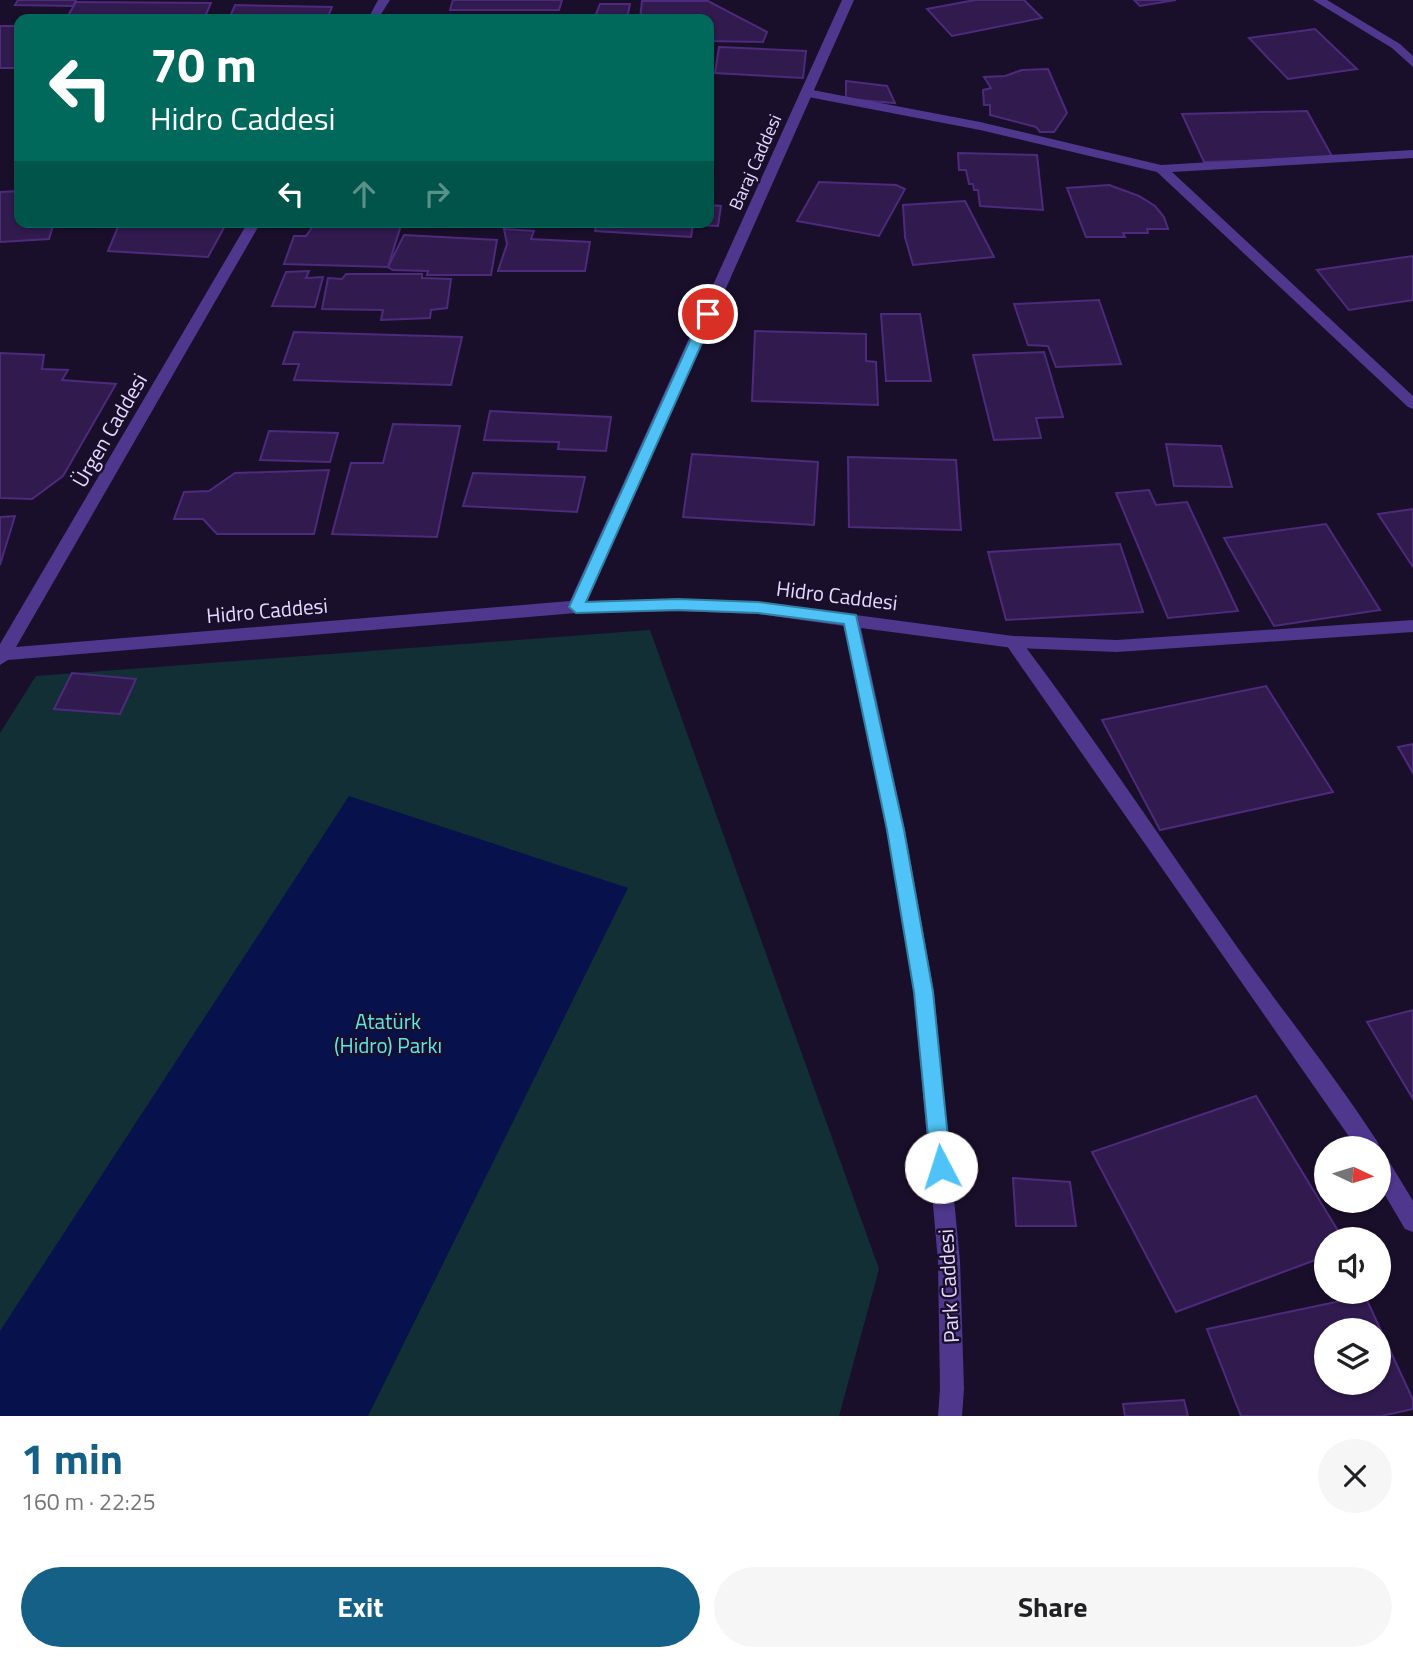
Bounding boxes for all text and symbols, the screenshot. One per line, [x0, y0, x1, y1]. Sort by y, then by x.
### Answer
text: 70 m [150, 26, 257, 101]
icon: left [35, 42, 126, 133]
text: Hidro Caddesi [150, 94, 336, 142]
street label: Baraj Caddesi [722, 110, 788, 214]
icon: left [272, 175, 310, 213]
icon: ahead [345, 175, 383, 213]
icon: right [418, 175, 456, 213]
pin [678, 284, 738, 344]
icon: arrive [689, 295, 727, 333]
street label: Ürgen Caddesi [63, 367, 155, 493]
street label: Hidro Caddesi [775, 572, 899, 618]
street label: Hidro Caddesi [205, 589, 329, 631]
park label: Atatürk (Hidro) Parkı [334, 1005, 442, 1061]
position arrow [904, 1130, 978, 1204]
north arrow [1314, 1136, 1391, 1213]
map controls [1314, 1136, 1391, 1395]
button: sound [1314, 1227, 1391, 1304]
street label: Park Caddesi [929, 1228, 967, 1344]
button: layers [1314, 1318, 1391, 1395]
text: 1 min [21, 1426, 123, 1490]
button: close [1318, 1439, 1392, 1513]
text: 160 m · 22:25 [21, 1484, 156, 1519]
button: Exit [21, 1567, 700, 1647]
button: Share [714, 1567, 1392, 1647]

